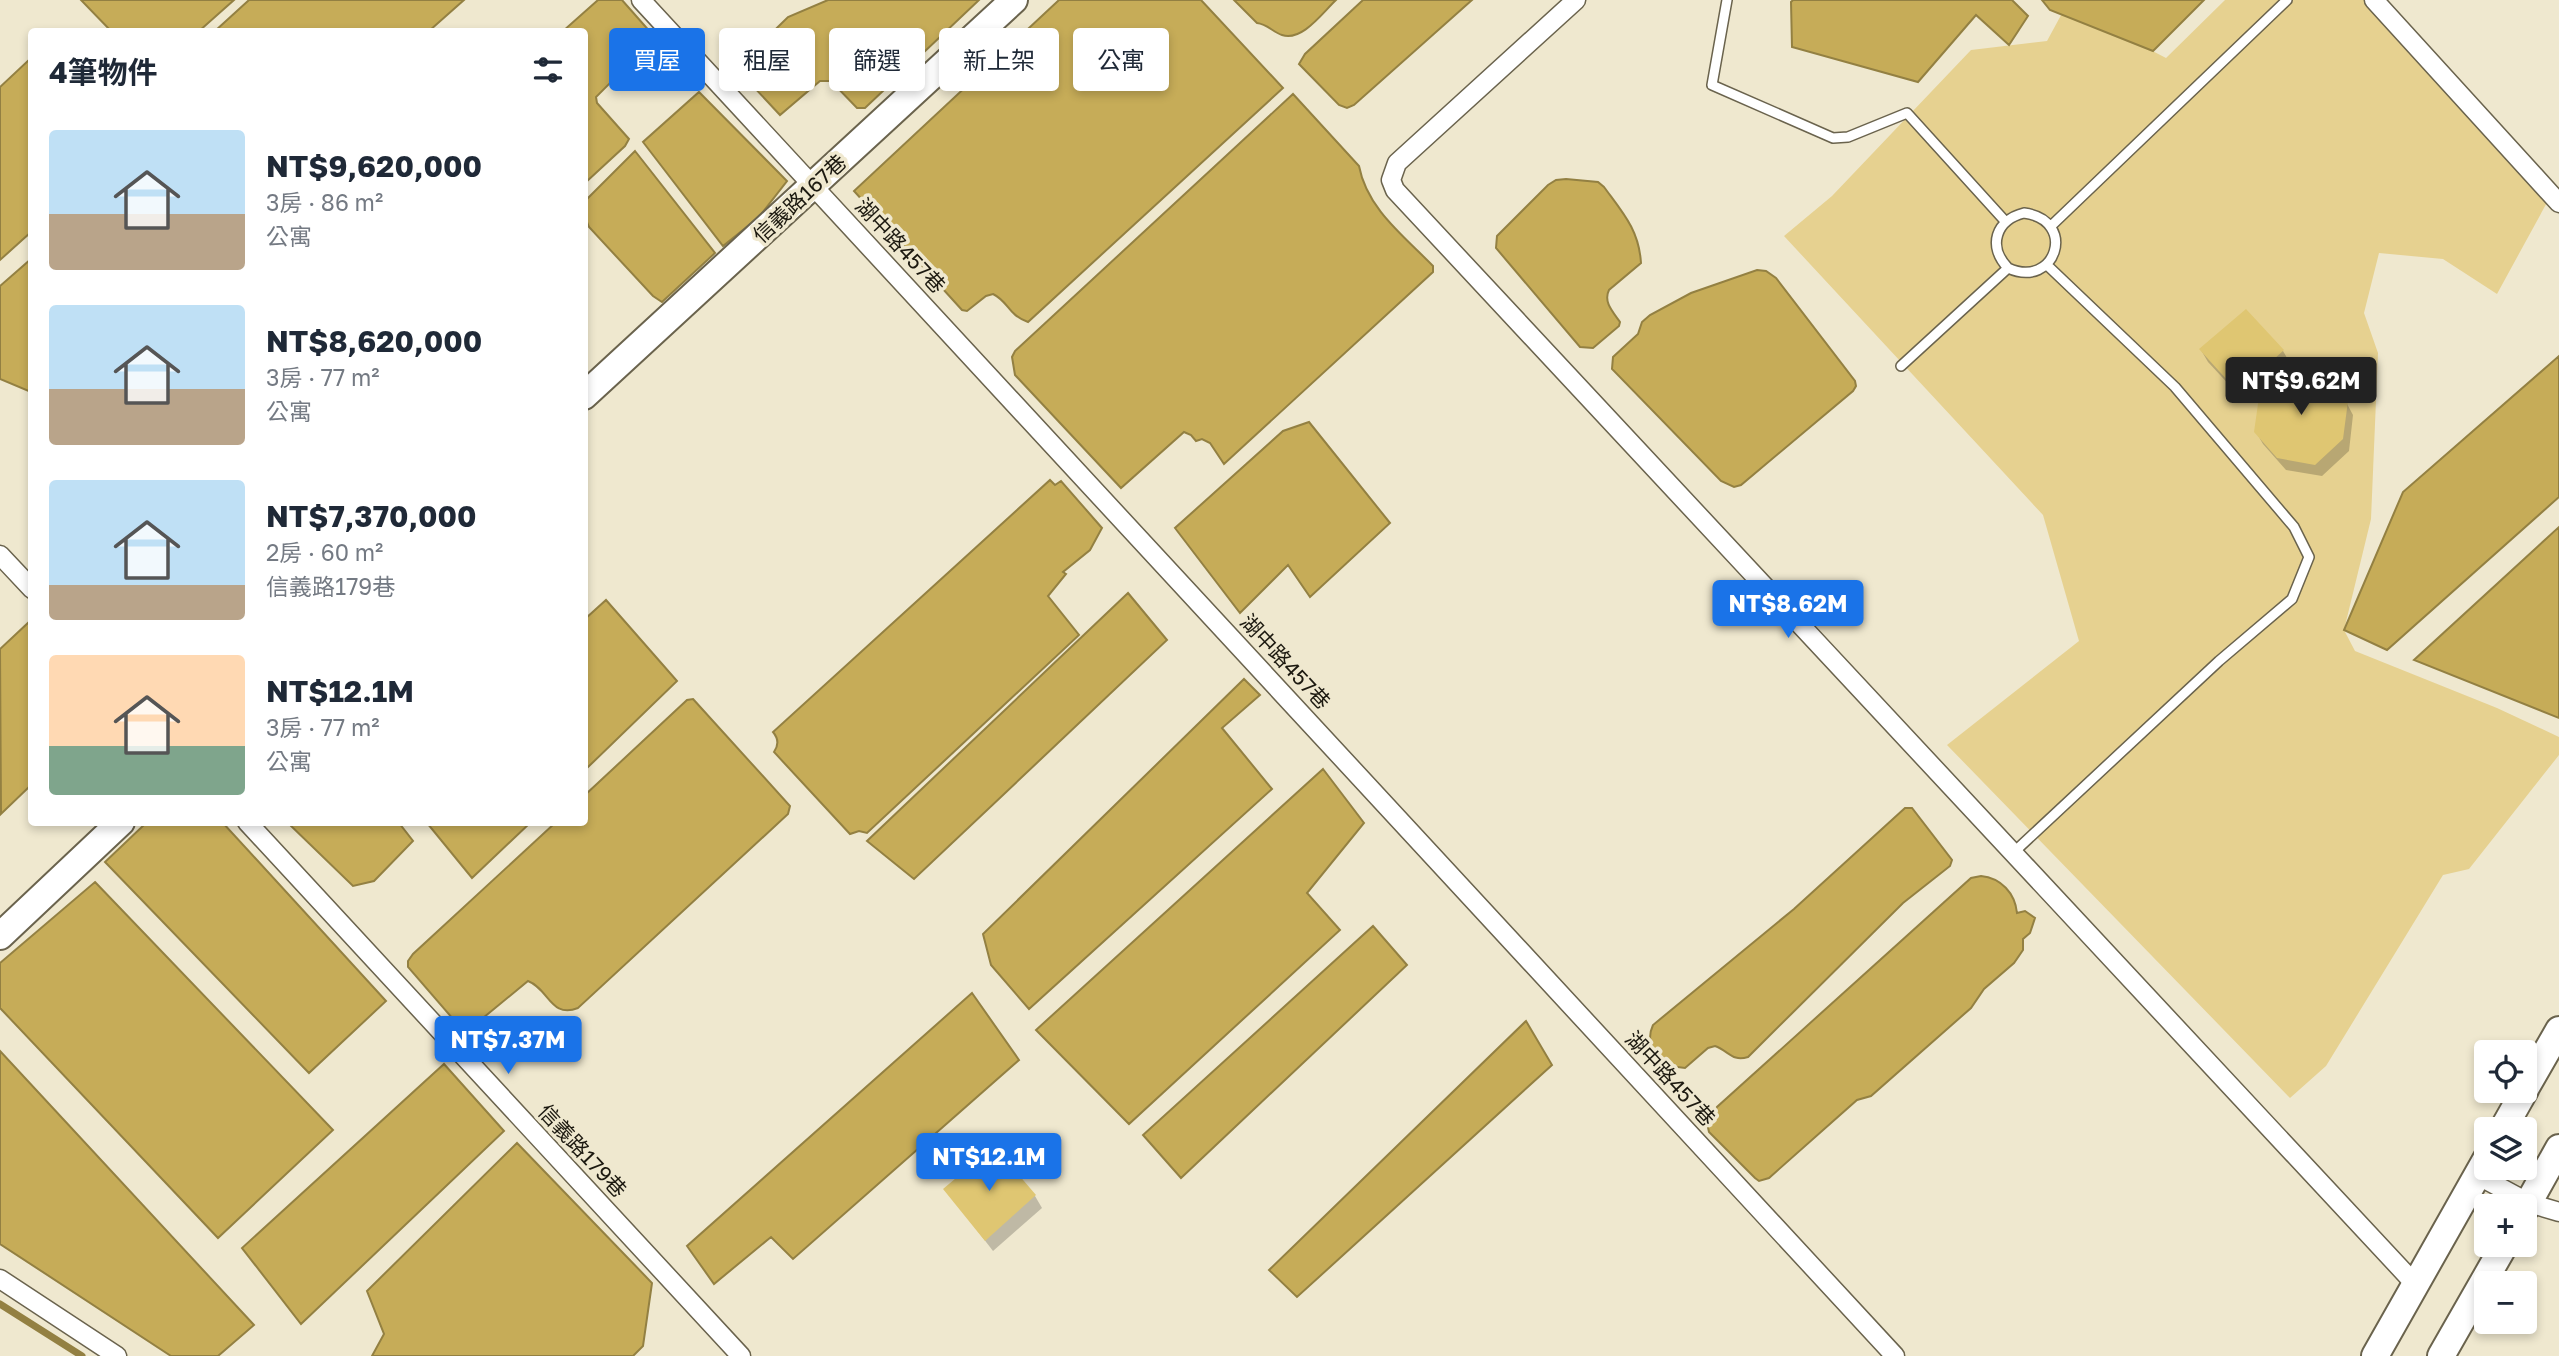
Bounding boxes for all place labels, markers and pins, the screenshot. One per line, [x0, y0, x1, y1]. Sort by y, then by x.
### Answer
pin: NT$9.62M [2229, 358, 2373, 417]
pin: NT$8.62M [1716, 580, 1860, 640]
pin: NT$7.37M [436, 1016, 580, 1076]
pin: NT$12.1M [917, 1134, 1061, 1193]

